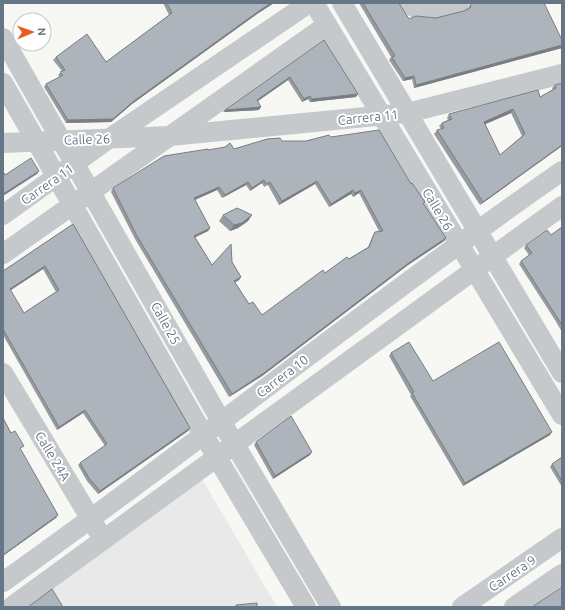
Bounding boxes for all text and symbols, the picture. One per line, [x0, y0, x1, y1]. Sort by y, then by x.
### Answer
north arrow [12, 12, 52, 52]
text: N [36, 27, 48, 36]
street label: Carrera 11 [337, 107, 399, 127]
street label: Calle 26 [64, 131, 110, 147]
street label: Carrera 11 [18, 161, 76, 207]
street label: Calle 26 [420, 186, 456, 232]
street label: Calle 25 [149, 299, 183, 347]
street label: Carrera 10 [253, 352, 311, 400]
street label: Calle 24A [33, 429, 73, 484]
street label: Carrera 9 [486, 552, 538, 594]

